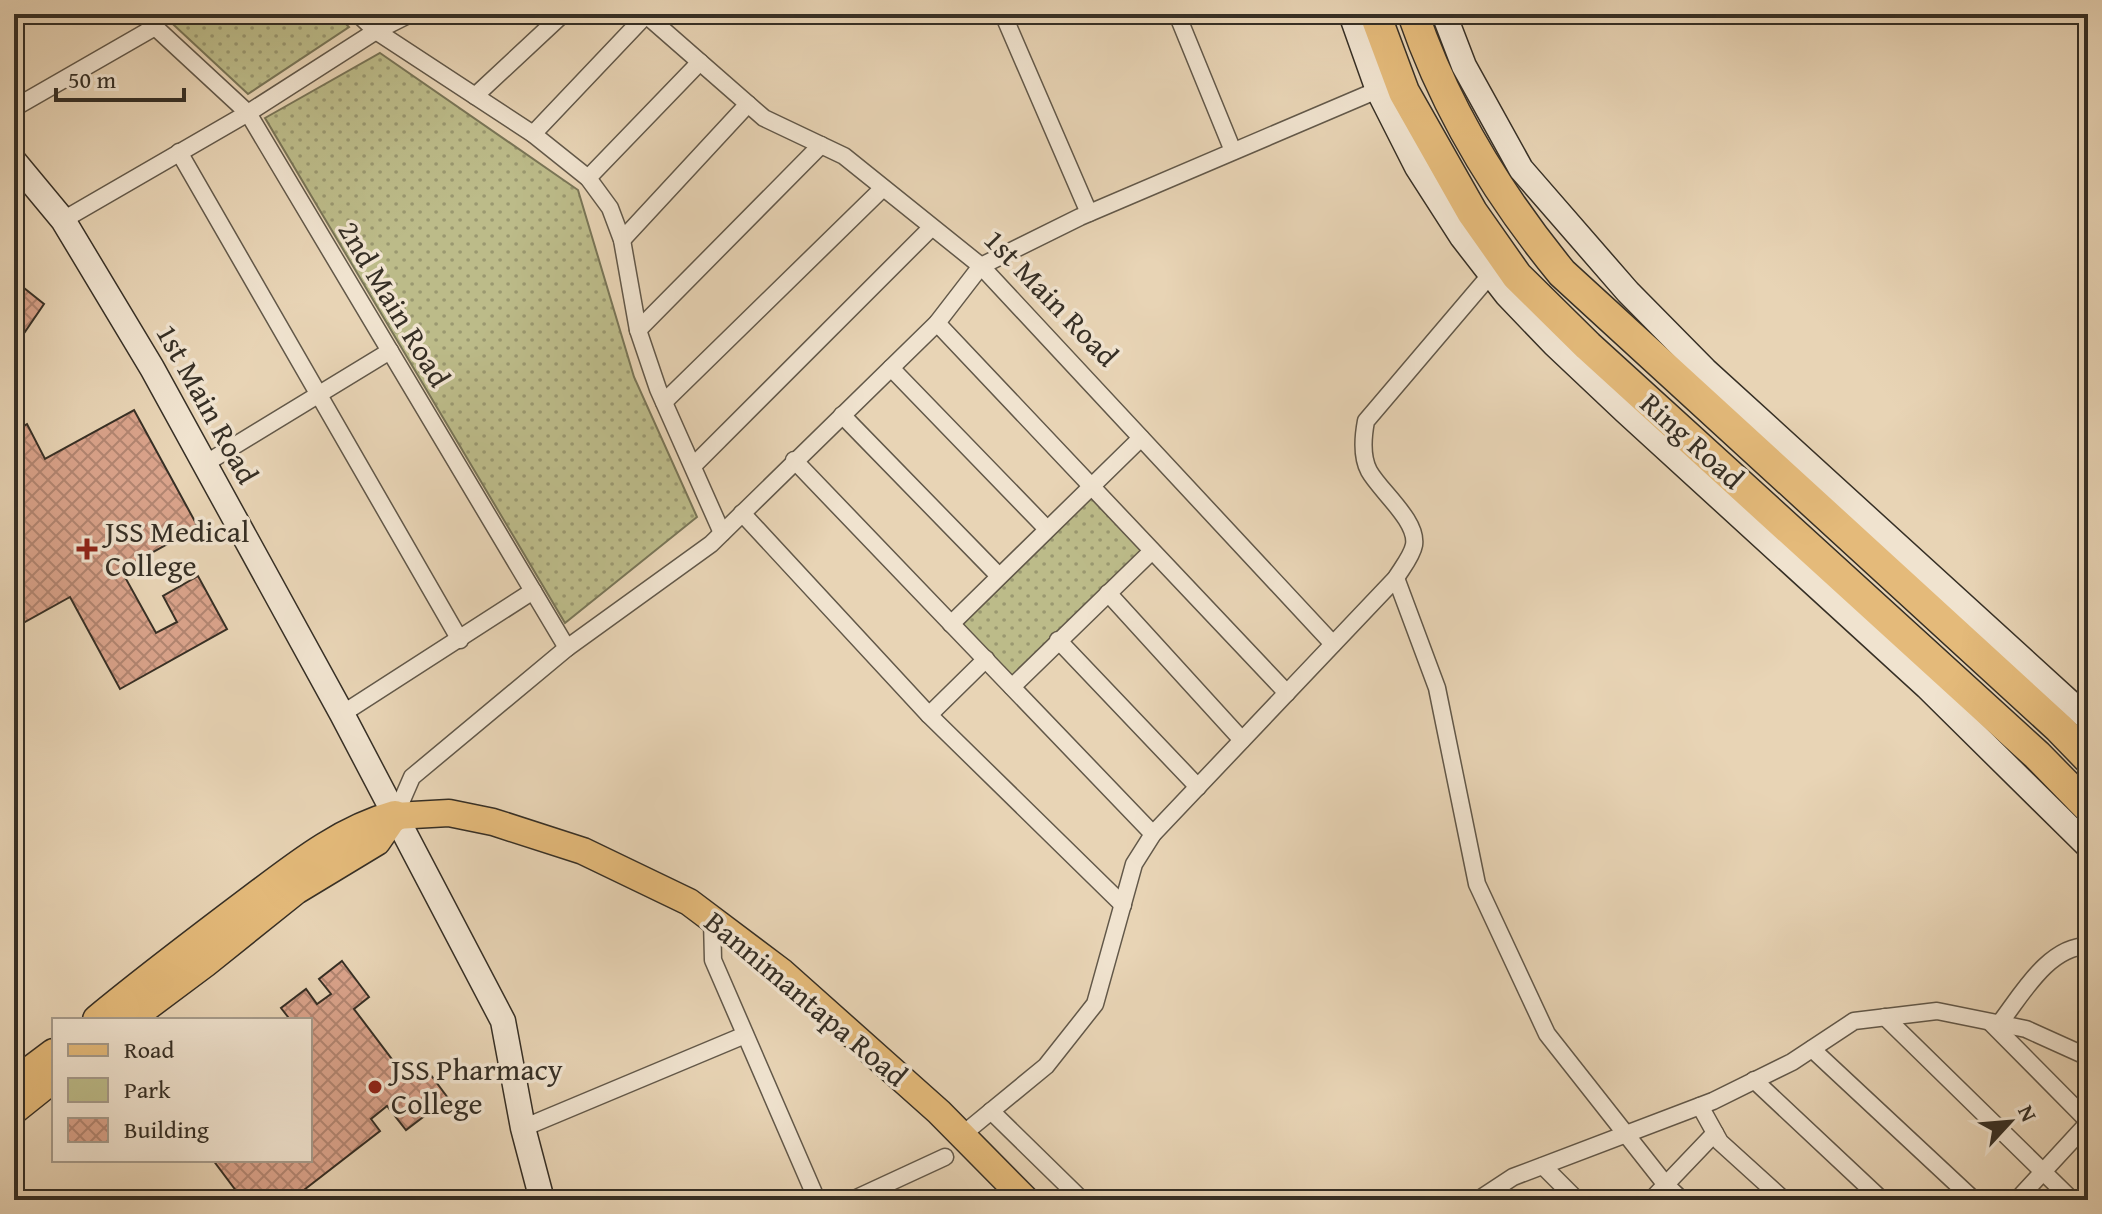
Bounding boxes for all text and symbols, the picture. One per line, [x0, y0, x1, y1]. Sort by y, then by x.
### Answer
scale bar [56, 52, 184, 102]
text: 50 m [68, 62, 116, 97]
street label: 2nd Main Road [328, 212, 462, 395]
street label: 1st Main Road [974, 218, 1129, 376]
street label: 1st Main Road [146, 315, 270, 492]
street label: Ring Road [1631, 381, 1755, 499]
place label: JSS Medical College [101, 509, 249, 587]
marker: JSS Medical College [76, 538, 98, 560]
street label: Bannimantapa Road [695, 900, 918, 1097]
legend [52, 1018, 312, 1162]
text: Road [124, 1032, 174, 1067]
place label: JSS Pharmacy College [387, 1047, 563, 1125]
text: Park [124, 1072, 171, 1107]
marker: JSS Pharmacy College [366, 1078, 384, 1096]
north arrow [1970, 1082, 2050, 1162]
text: N [2010, 1100, 2046, 1127]
text: Building [124, 1112, 209, 1147]

